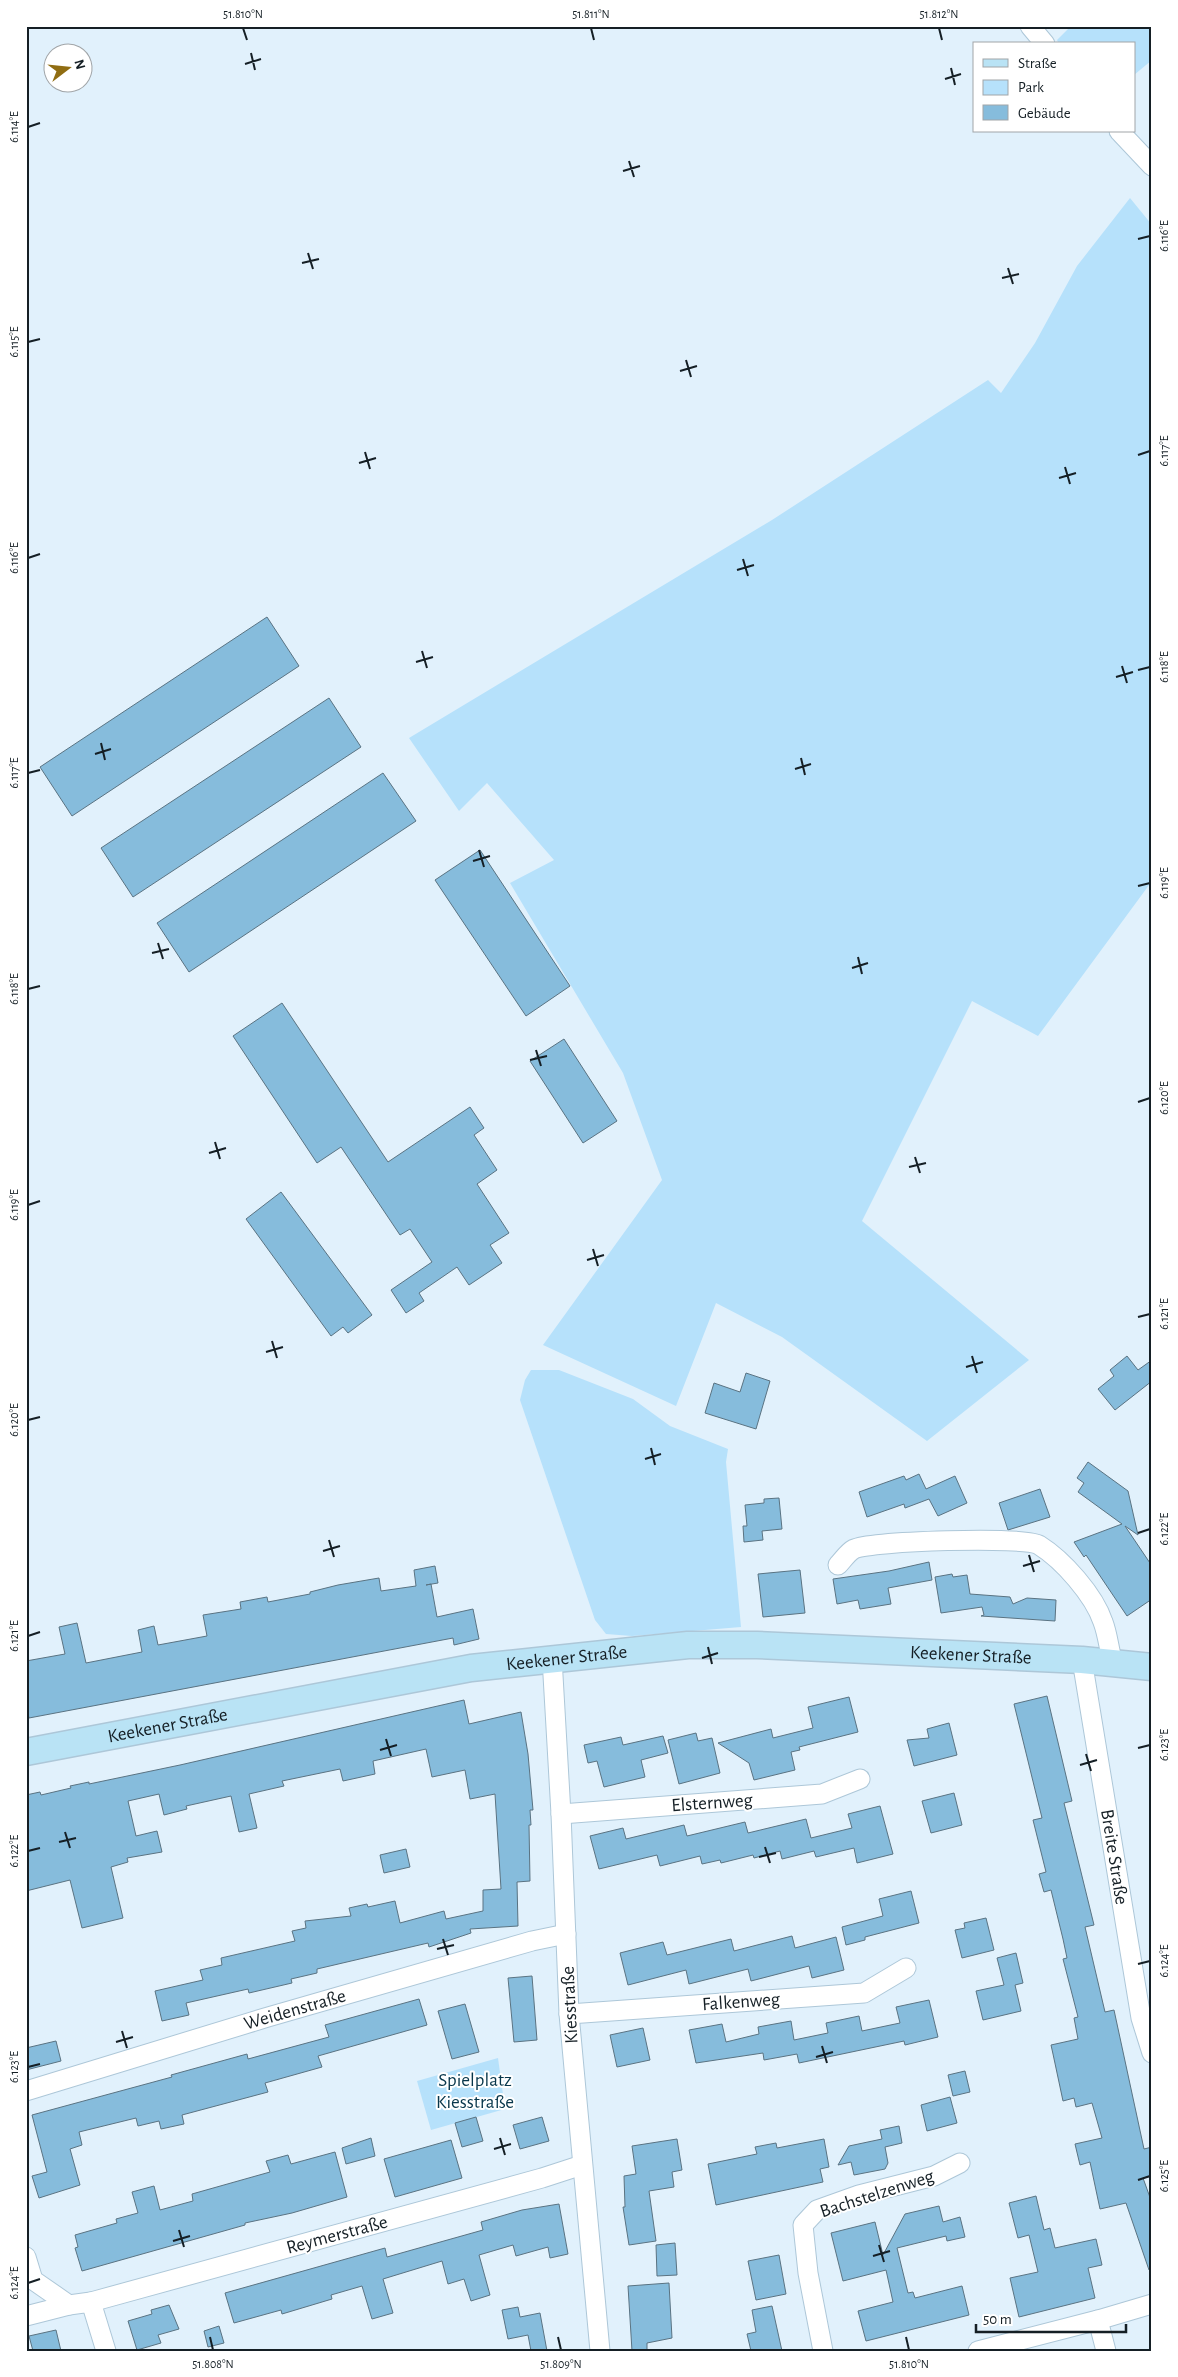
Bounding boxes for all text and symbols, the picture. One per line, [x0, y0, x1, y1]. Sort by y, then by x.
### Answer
text: 51.810°N [223, 8, 263, 20]
text: 51.811°N [572, 8, 610, 20]
text: 51.812°N [920, 8, 958, 20]
north arrow [42, 42, 92, 92]
legend [973, 42, 1136, 132]
text: Straße [1018, 56, 1057, 71]
text: N [71, 58, 88, 71]
text: Park [1018, 80, 1044, 95]
text: Gebäude [1018, 106, 1071, 121]
text: 6.114°E [8, 111, 20, 143]
text: 6.116°E [1158, 220, 1170, 252]
text: 6.115°E [8, 326, 20, 357]
text: 6.117°E [1158, 435, 1170, 466]
text: 6.116°E [8, 542, 20, 574]
text: 6.118°E [1158, 651, 1170, 683]
text: 6.117°E [8, 757, 20, 788]
text: 6.119°E [1158, 867, 1170, 899]
text: 6.118°E [8, 973, 20, 1005]
text: 6.120°E [1158, 1081, 1170, 1115]
text: 6.119°E [8, 1189, 20, 1221]
text: 6.121°E [1158, 1298, 1170, 1330]
text: 6.120°E [8, 1403, 20, 1437]
text: 6.122°E [1158, 1512, 1170, 1545]
text: 6.121°E [8, 1620, 20, 1652]
street label: Keekener Straße [505, 1642, 628, 1674]
street label: Keekener Straße [910, 1643, 1032, 1667]
street label: Keekener Straße [106, 1705, 229, 1746]
text: 6.123°E [1158, 1729, 1170, 1761]
street label: Elsternweg [671, 1791, 754, 1815]
street label: Breite Straße [1097, 1808, 1131, 1906]
text: 6.122°E [8, 1834, 20, 1867]
text: 6.124°E [1158, 1944, 1170, 1978]
street label: Kiesstraße [558, 1966, 582, 2044]
street label: Weidenstraße [242, 1986, 348, 2034]
street label: Falkenweg [701, 1990, 781, 2014]
text: 6.123°E [8, 2051, 20, 2083]
park label: Spielplatz Kiesstraße [436, 2071, 514, 2112]
text: 6.125°E [1158, 2160, 1170, 2192]
street label: Bachstelzenweg [818, 2166, 937, 2221]
street label: Reymerstraße [284, 2212, 390, 2258]
text: 6.124°E [8, 2266, 20, 2300]
scale bar [976, 2302, 1126, 2334]
text: 50 m [983, 2312, 1012, 2327]
text: 51.808°N [192, 2358, 234, 2370]
text: 51.809°N [540, 2358, 582, 2370]
text: 51.810°N [889, 2358, 929, 2370]

